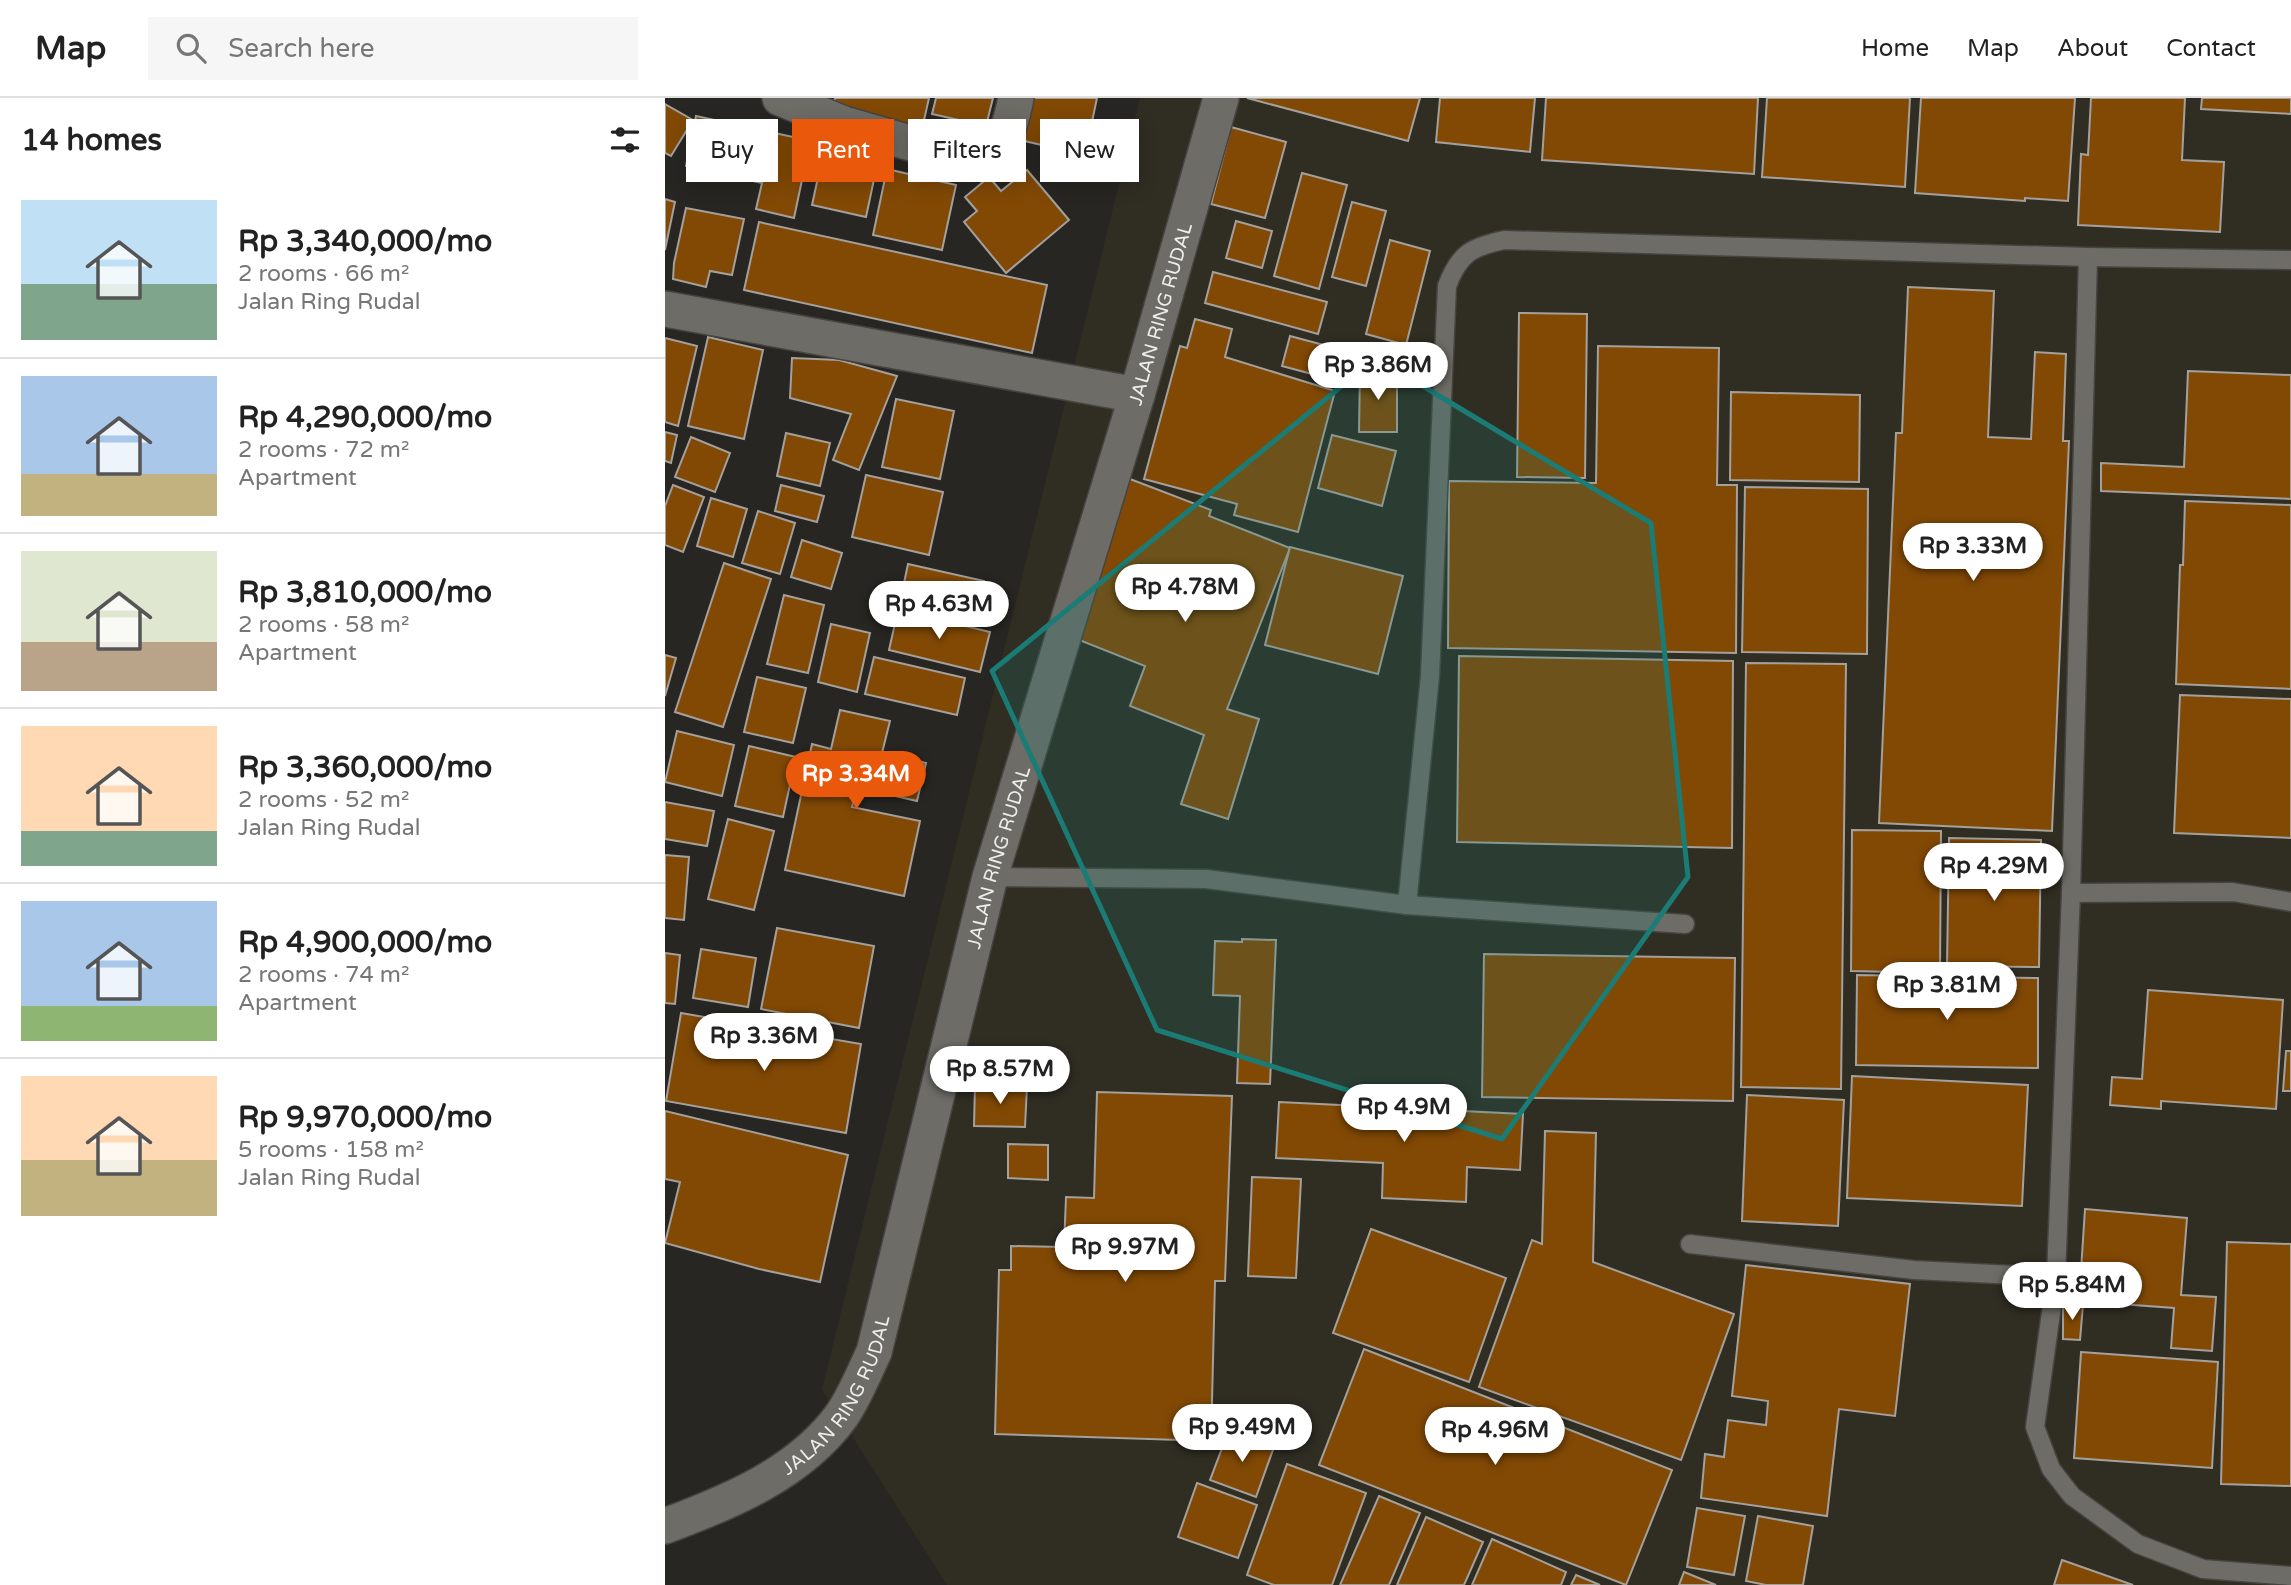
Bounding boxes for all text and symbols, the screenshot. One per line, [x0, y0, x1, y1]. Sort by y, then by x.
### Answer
search box [148, 17, 638, 80]
text: Map [35, 29, 106, 68]
icon: search [172, 29, 210, 67]
text: Search here [228, 33, 374, 64]
text: Home [1861, 34, 1929, 63]
text: Map [1967, 34, 2019, 63]
text: About [2057, 34, 2128, 63]
text: Contact [2166, 34, 2256, 63]
chip: Buy [686, 119, 778, 182]
chip: Rent [792, 119, 894, 182]
chip: Filters [908, 119, 1026, 182]
chip: New [1040, 119, 1139, 182]
icon: filters [606, 121, 644, 159]
text: 14 homes [21, 122, 162, 159]
street label: JALAN RING RUDAL [1125, 220, 1197, 408]
text: Rp 3,340,000/mo [238, 223, 492, 260]
icon: home [77, 228, 161, 312]
text: 2 rooms · 66 m² [238, 260, 409, 288]
text: Jalan Ring Rudal [238, 288, 420, 316]
pin: Rp 3.86M [1306, 342, 1450, 402]
text: Rp 3.86M [1324, 351, 1432, 379]
text: Rp 4,290,000/mo [238, 399, 492, 436]
icon: home [77, 404, 161, 488]
text: 2 rooms · 72 m² [238, 436, 409, 464]
text: Apartment [238, 464, 357, 492]
pin: Rp 3.33M [1901, 524, 2045, 583]
text: Rp 3.33M [1919, 532, 2027, 560]
pin: Rp 4.78M [1113, 564, 1257, 624]
text: Rp 4.78M [1131, 573, 1239, 601]
text: Rp 3,810,000/mo [238, 574, 492, 611]
icon: home [77, 579, 161, 663]
pin: Rp 4.63M [867, 582, 1011, 641]
text: Rp 4.63M [885, 590, 993, 618]
text: 2 rooms · 58 m² [238, 611, 409, 639]
text: Apartment [238, 639, 357, 667]
text: Rp 3,360,000/mo [238, 749, 492, 786]
pin: Rp 3.34M [784, 752, 928, 811]
icon: home [77, 754, 161, 838]
text: Rp 3.34M [802, 760, 910, 788]
street label: JALAN RING RUDAL [963, 763, 1035, 951]
text: 2 rooms · 52 m² [238, 786, 409, 814]
text: Jalan Ring Rudal [238, 814, 420, 842]
pin: Rp 4.29M [1922, 844, 2066, 903]
text: Rp 4.29M [1940, 852, 2048, 880]
text: Rp 4,900,000/mo [238, 924, 492, 961]
icon: home [77, 929, 161, 1013]
text: 2 rooms · 74 m² [238, 961, 409, 989]
pin: Rp 3.81M [1875, 962, 2019, 1022]
text: Rp 3.81M [1893, 971, 2001, 999]
text: Apartment [238, 989, 357, 1017]
pin: Rp 3.36M [692, 1014, 836, 1073]
text: Rp 3.36M [710, 1022, 818, 1050]
pin: Rp 8.57M [928, 1046, 1072, 1106]
text: Rp 8.57M [946, 1055, 1054, 1083]
pin: Rp 4.9M [1339, 1084, 1469, 1144]
text: Rp 4.9M [1357, 1093, 1451, 1121]
text: Rp 9,970,000/mo [238, 1099, 492, 1136]
icon: home [77, 1104, 161, 1188]
text: 5 rooms · 158 m² [238, 1136, 424, 1164]
text: Jalan Ring Rudal [238, 1164, 420, 1192]
pin: Rp 9.97M [1053, 1224, 1197, 1284]
text: Rp 9.97M [1071, 1233, 1179, 1261]
pin: Rp 5.84M [2000, 1262, 2144, 1322]
text: Rp 5.84M [2018, 1271, 2126, 1299]
street label: JALAN RING RUDAL [778, 1313, 895, 1480]
pin: Rp 9.49M [1170, 1404, 1314, 1464]
pin: Rp 4.96M [1423, 1408, 1567, 1467]
text: Rp 9.49M [1188, 1413, 1296, 1441]
text: Rp 4.96M [1441, 1416, 1549, 1444]

